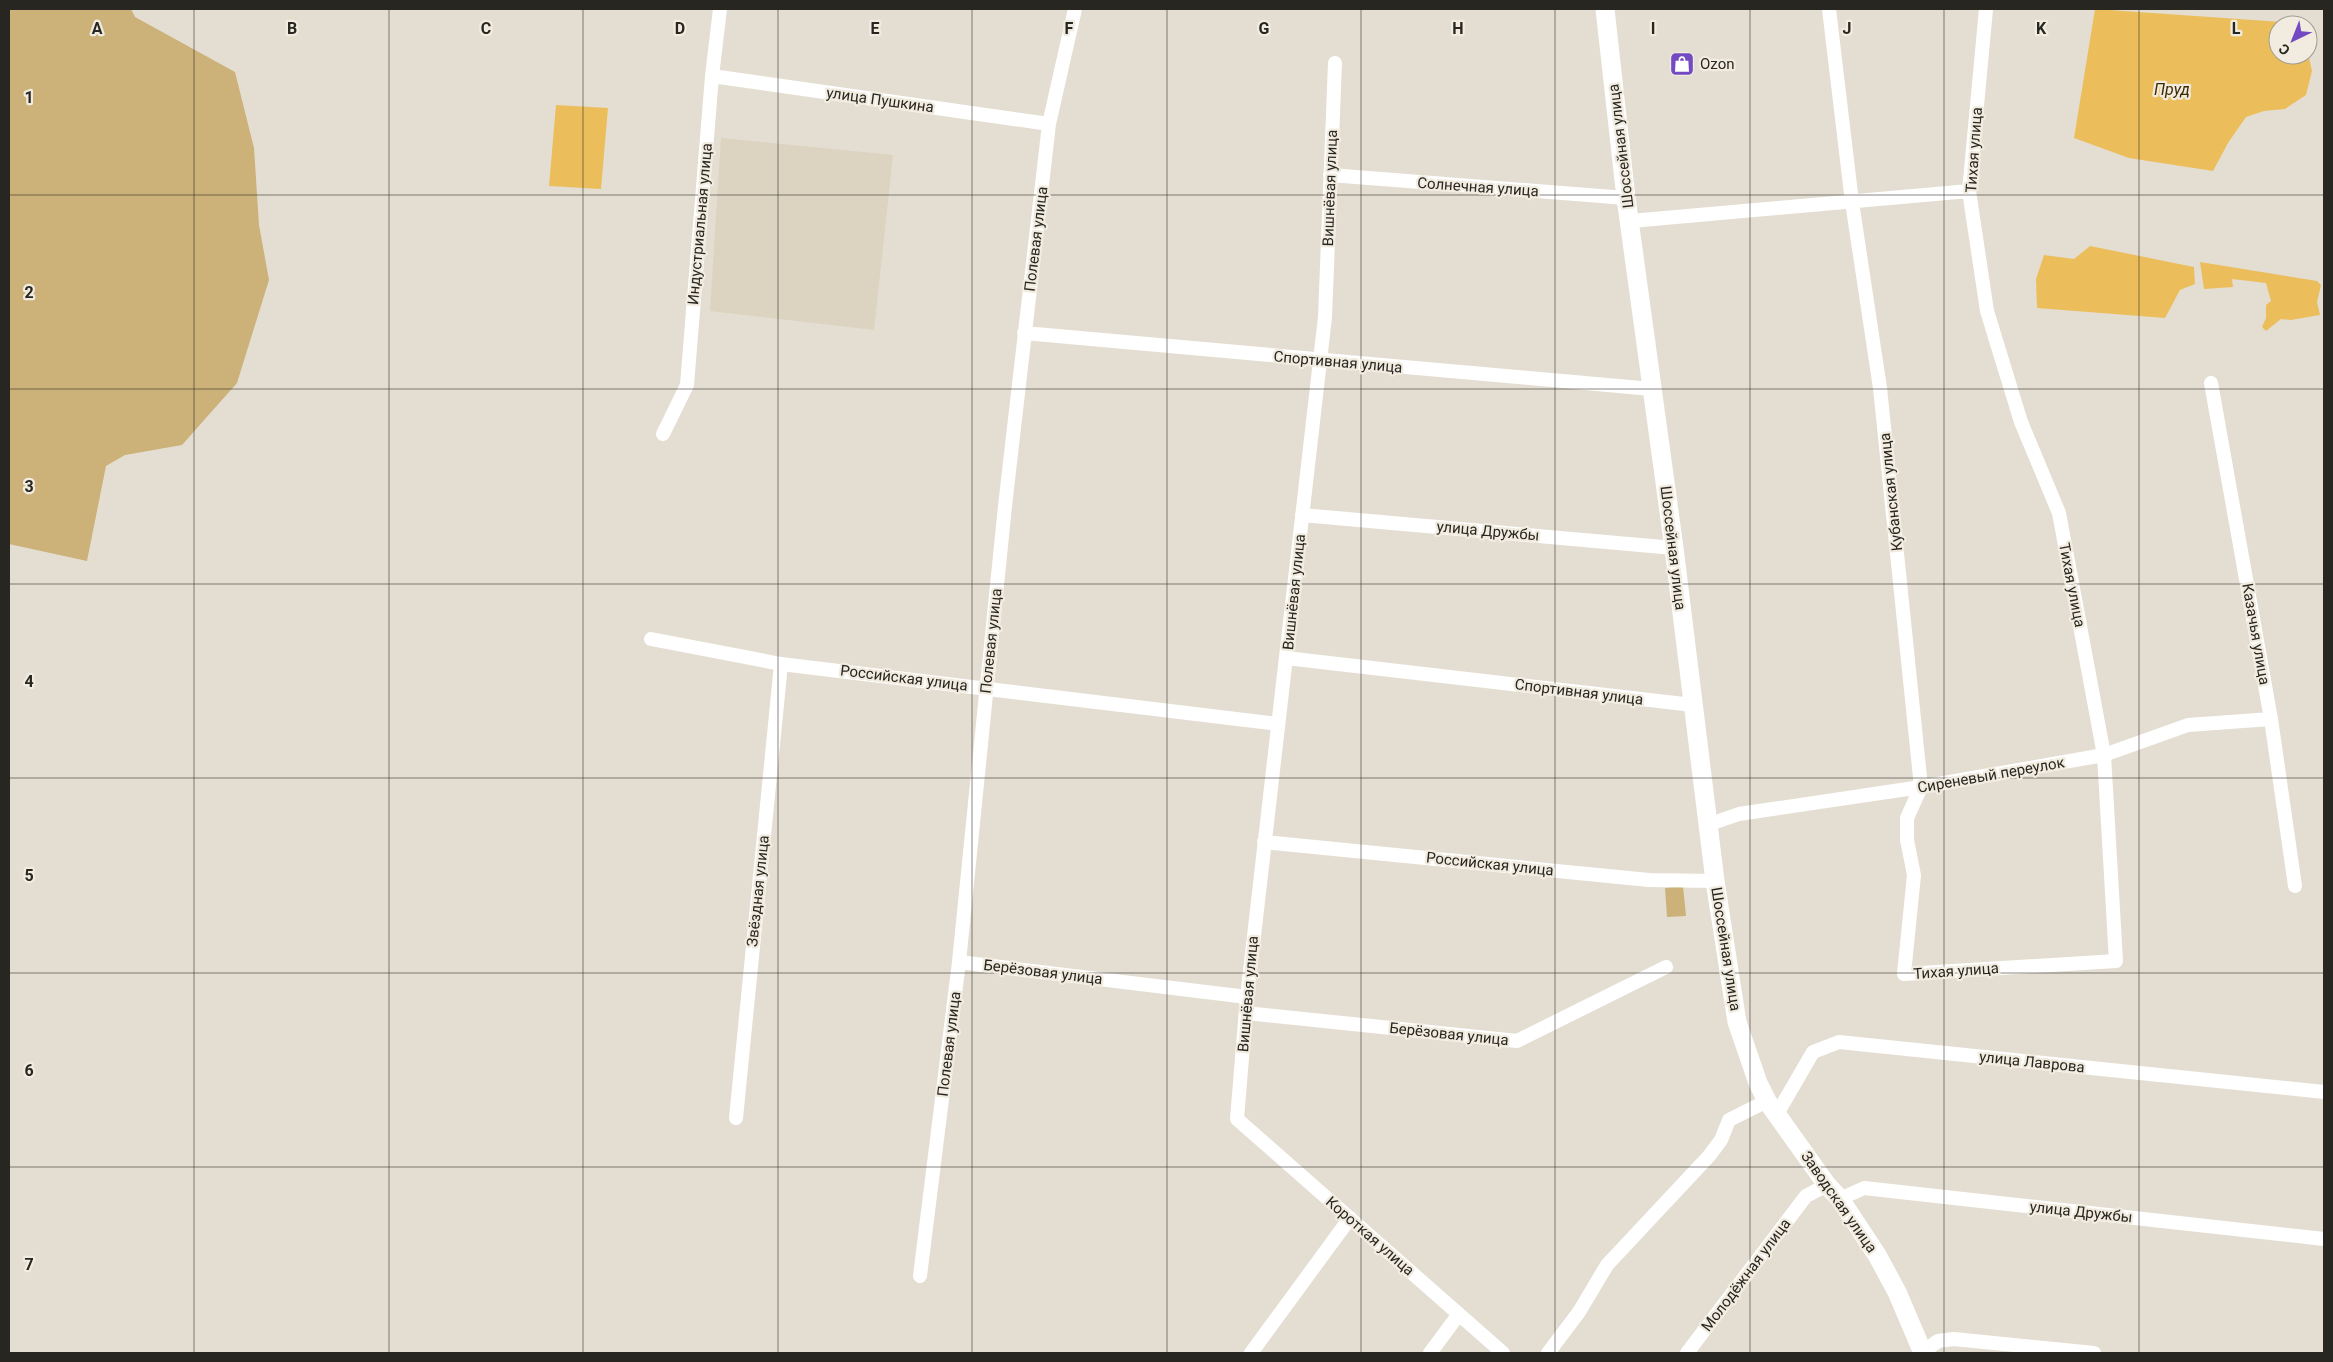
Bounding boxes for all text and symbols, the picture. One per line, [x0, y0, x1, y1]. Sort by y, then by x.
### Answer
north arrow [2268, 15, 2318, 65]
text: A [92, 19, 103, 38]
text: B [287, 19, 297, 38]
text: C [481, 19, 491, 38]
text: D [675, 19, 685, 38]
text: E [871, 19, 880, 38]
text: F [1065, 19, 1074, 38]
text: G [1259, 19, 1270, 38]
text: H [1452, 19, 1464, 38]
text: I [1651, 19, 1655, 38]
text: J [1843, 19, 1851, 38]
text: K [2036, 19, 2047, 38]
text: L [2232, 19, 2241, 38]
text: С [2275, 41, 2293, 58]
shop icon: Ozon [1669, 51, 1695, 77]
place label: Ozon [1700, 55, 1734, 73]
water label: Пруд [2154, 80, 2190, 99]
street label: Шоссейная улица [1604, 83, 1638, 209]
street label: улица Пушкина [825, 84, 935, 116]
text: 1 [24, 88, 34, 107]
street label: Тихая улица [1962, 107, 1986, 193]
street label: Вишнёвая улица [1319, 129, 1341, 247]
street label: Индустриальная улица [684, 142, 716, 306]
street label: Солнечная улица [1417, 174, 1539, 200]
street label: Полевая улица [1021, 185, 1051, 293]
text: 2 [24, 283, 34, 302]
street label: Спортивная улица [1273, 347, 1403, 377]
street label: Кубанская улица [1876, 432, 1906, 552]
text: 3 [24, 477, 34, 496]
street label: Шоссейная улица [1656, 485, 1690, 611]
street label: улица Дружбы [1436, 518, 1540, 544]
street label: Вишнёвая улица [1279, 533, 1309, 651]
street label: Тихая улица [2055, 541, 2089, 629]
street label: Казачья улица [2238, 582, 2274, 686]
street label: Полевая улица [977, 588, 1005, 694]
street label: Российская улица [839, 661, 969, 695]
text: 4 [24, 672, 34, 691]
street label: Спортивная улица [1514, 675, 1644, 709]
street label: Сиреневый переулок [1916, 753, 2066, 797]
street label: Звёздная улица [743, 834, 773, 948]
street label: Российская улица [1425, 848, 1555, 880]
text: 5 [24, 866, 34, 885]
street label: Шоссейная улица [1707, 886, 1745, 1012]
street label: Вишнёвая улица [1234, 935, 1262, 1053]
street label: Берёзовая улица [982, 956, 1104, 988]
street label: Тихая улица [1913, 959, 1999, 983]
street label: Полевая улица [934, 990, 964, 1098]
street label: Берёзовая улица [1388, 1019, 1510, 1049]
street label: улица Лаврова [1978, 1048, 2086, 1076]
text: 6 [24, 1061, 34, 1080]
street label: Заводская улица [1797, 1148, 1881, 1256]
street label: Короткая улица [1322, 1193, 1418, 1279]
street label: улица Дружбы [2029, 1198, 2133, 1226]
street label: Молодёжная улица [1698, 1215, 1794, 1335]
text: 7 [24, 1255, 34, 1274]

